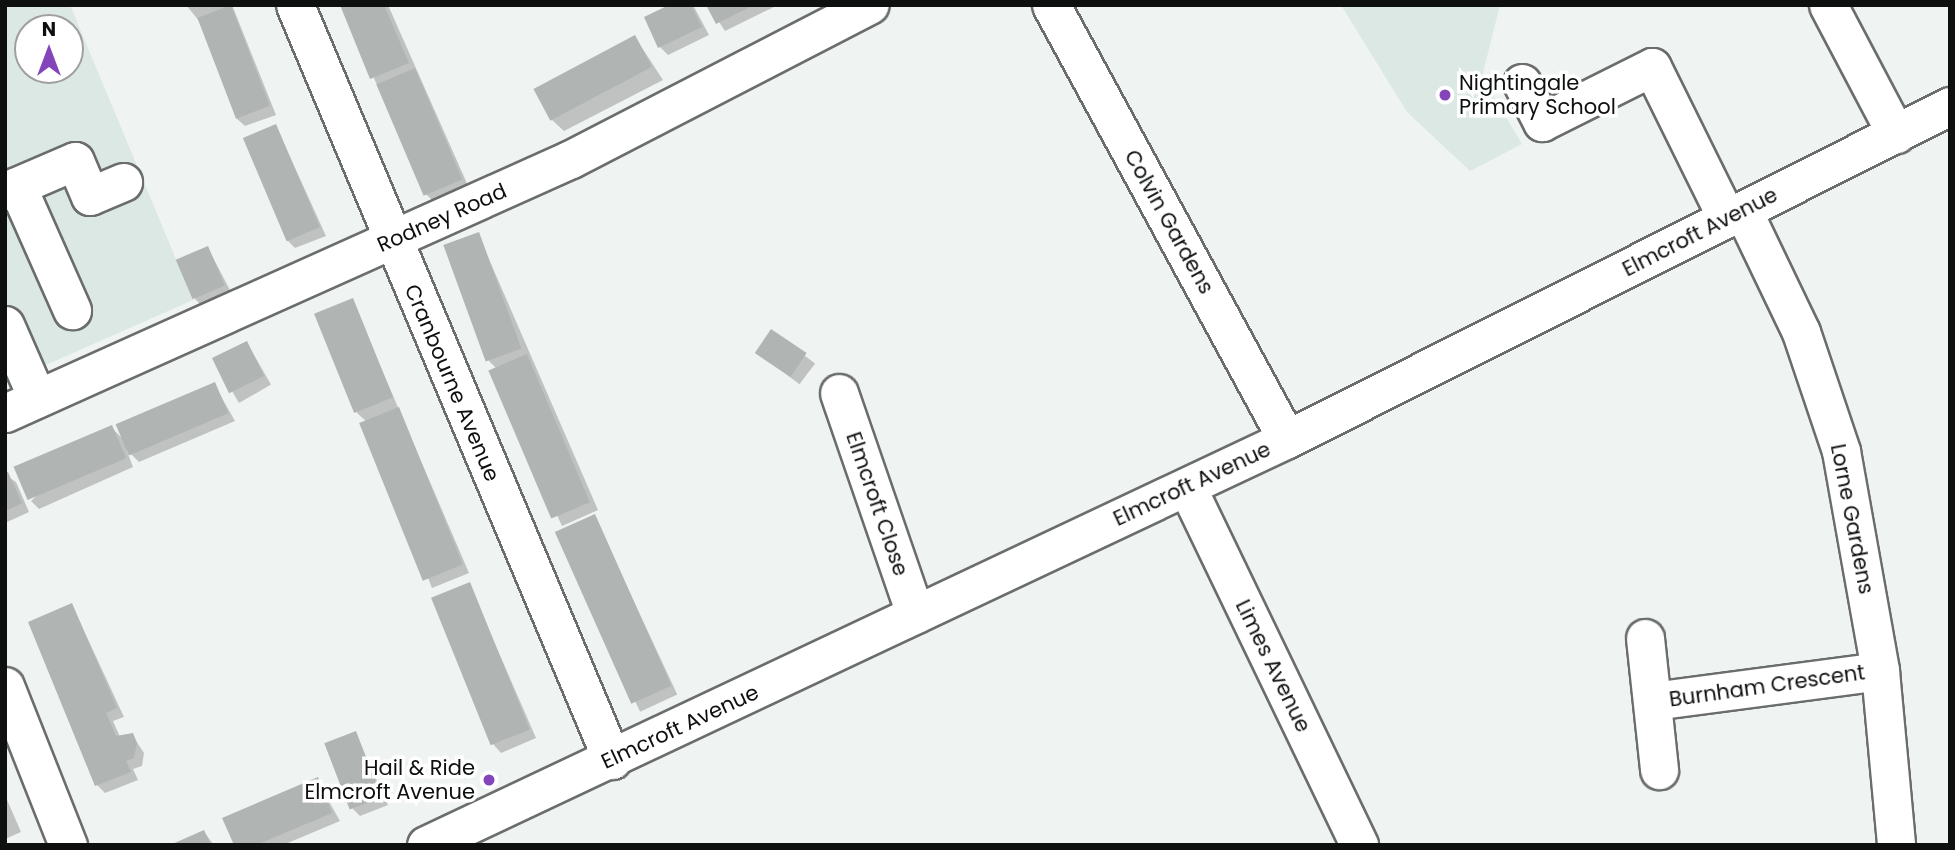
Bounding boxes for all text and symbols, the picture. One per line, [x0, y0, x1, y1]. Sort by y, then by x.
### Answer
north arrow [14, 14, 84, 84]
text: N [42, 16, 56, 43]
place label: Nightingale Primary School [1459, 70, 1616, 120]
marker: Nightingale Primary School [1437, 87, 1453, 103]
street label: Colvin Gardens [1119, 146, 1219, 298]
street label: Rodney Road [373, 178, 511, 258]
street label: Elmcroft Avenue [1618, 182, 1782, 282]
street label: Cranbourne Avenue [399, 281, 505, 485]
street label: Elmcroft Close [841, 429, 913, 579]
street label: Elmcroft Avenue [1109, 437, 1275, 531]
street label: Lorne Gardens [1825, 442, 1879, 596]
street label: Limes Avenue [1230, 596, 1316, 736]
street label: Burnham Crescent [1668, 660, 1866, 712]
street label: Elmcroft Avenue [597, 680, 763, 774]
place label: Hail & Ride Elmcroft Avenue [304, 755, 475, 805]
marker: Hail & Ride Elmcroft Avenue [481, 772, 497, 788]

